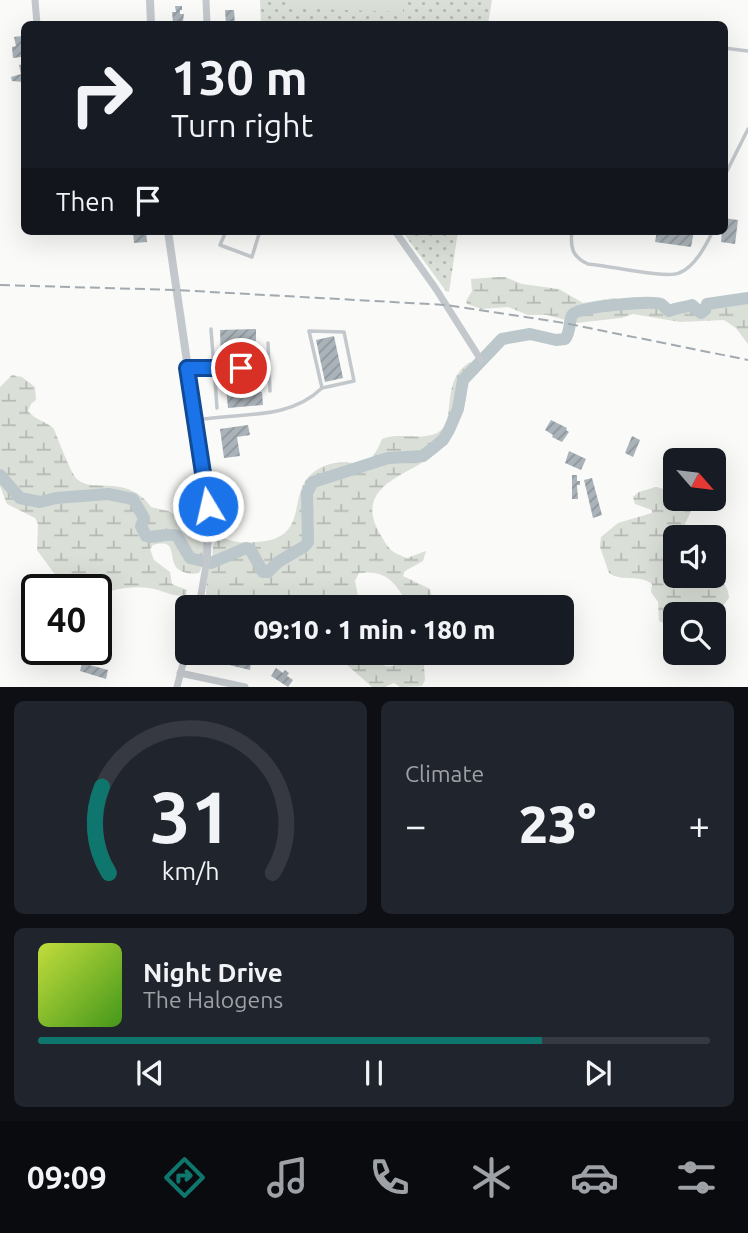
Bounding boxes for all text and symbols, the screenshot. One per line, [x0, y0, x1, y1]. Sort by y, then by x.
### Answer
icon: right [56, 49, 147, 140]
text: 130 m [171, 49, 308, 104]
text: Turn right [171, 107, 313, 143]
icon: arrive [129, 182, 167, 220]
text: Then [56, 187, 115, 216]
pin [211, 338, 271, 398]
icon: arrive [222, 349, 260, 387]
north arrow [663, 448, 726, 511]
map controls [663, 448, 726, 665]
position arrow [171, 469, 245, 543]
button: sound [663, 525, 726, 588]
speed limit sign: 40 [21, 574, 112, 665]
button: search [663, 602, 726, 665]
text: 09:10 · 1 min · 180 m [254, 615, 495, 644]
text: Climate [405, 761, 484, 786]
text: 31 [149, 776, 232, 858]
text: 23° [519, 795, 596, 853]
text: − [405, 804, 426, 846]
text: + [689, 804, 710, 846]
text: km/h [162, 857, 219, 885]
text: Night Drive [143, 958, 283, 987]
text: The Halogens [143, 987, 283, 1012]
icon: previous [131, 1054, 169, 1092]
icon: pause [355, 1054, 393, 1092]
icon: next [579, 1054, 617, 1092]
icon: directions [160, 1153, 209, 1202]
icon: music [263, 1153, 312, 1202]
icon: phone [365, 1153, 414, 1202]
icon: climate [467, 1153, 516, 1202]
icon: car [570, 1153, 619, 1202]
icon: filters [672, 1153, 721, 1202]
text: 09:09 [27, 1159, 107, 1195]

